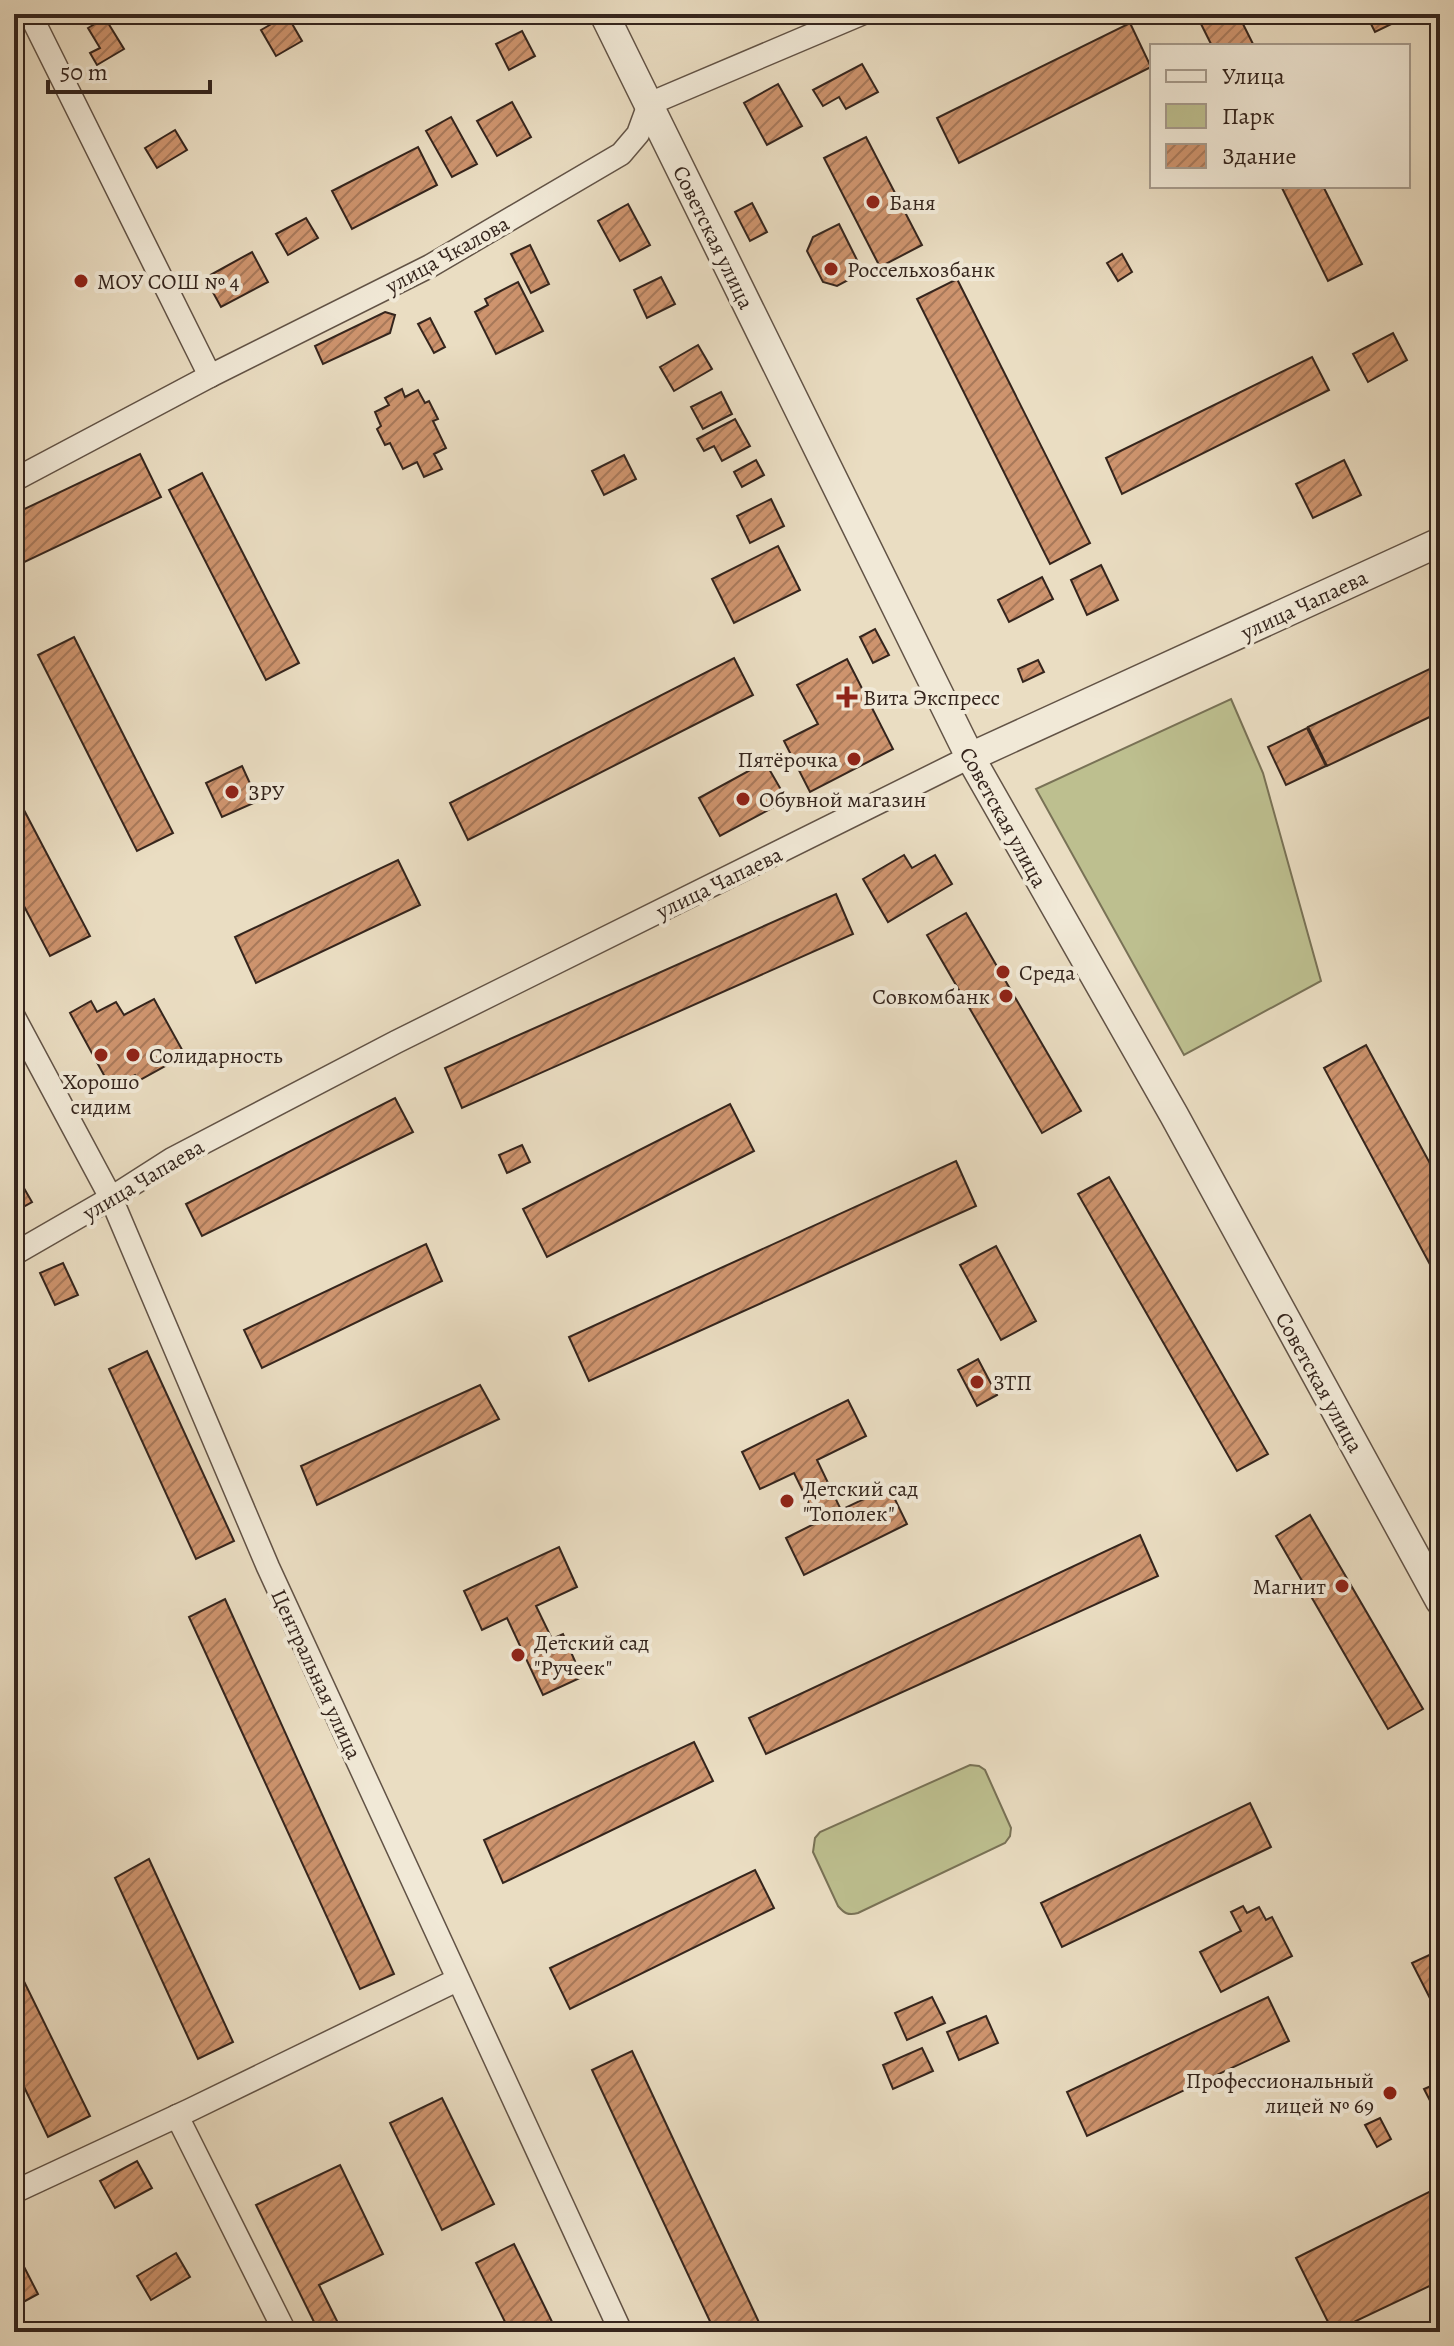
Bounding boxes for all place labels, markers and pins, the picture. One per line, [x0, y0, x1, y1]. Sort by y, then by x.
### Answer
place label: Баня [889, 188, 936, 218]
marker: Баня [864, 193, 882, 211]
place label: Россельхозбанк [847, 255, 995, 285]
marker: Россельхозбанк [822, 260, 840, 278]
place label: МОУ СОШ № 4 [97, 267, 240, 297]
marker: МОУ СОШ № 4 [72, 272, 90, 290]
place label: Вита Экспресс [863, 683, 1000, 713]
marker: Вита Экспресс [838, 688, 856, 706]
place label: Пятёрочка [738, 745, 839, 775]
marker: Пятёрочка [845, 750, 863, 768]
place label: ЗРУ [248, 778, 285, 808]
marker: ЗРУ [223, 783, 241, 801]
place label: Обувной магазин [759, 785, 926, 815]
marker: Обувной магазин [734, 790, 752, 808]
place label: Среда [1019, 958, 1076, 988]
marker: Среда [994, 963, 1012, 981]
place label: Совкомбанк [872, 982, 990, 1012]
marker: Совкомбанк [997, 987, 1015, 1005]
place label: Солидарность [149, 1041, 283, 1071]
marker: Хорошо сидим [92, 1046, 110, 1064]
marker: Солидарность [124, 1046, 142, 1064]
place label: Хорошо сидим [63, 1067, 139, 1122]
place label: ЗТП [993, 1368, 1032, 1398]
marker: ЗТП [968, 1373, 986, 1391]
place label: Детский сад "Тополек" [803, 1474, 918, 1529]
marker: Детский сад "Тополек" [778, 1492, 796, 1510]
place label: Магнит [1253, 1572, 1326, 1602]
marker: Магнит [1333, 1577, 1351, 1595]
place label: Детский сад "Ручеек" [534, 1628, 649, 1683]
marker: Детский сад "Ручеек" [509, 1646, 527, 1664]
place label: Профессиональный лицей № 69 [1186, 2066, 1374, 2121]
marker: Профессиональный лицей № 69 [1381, 2084, 1399, 2102]

